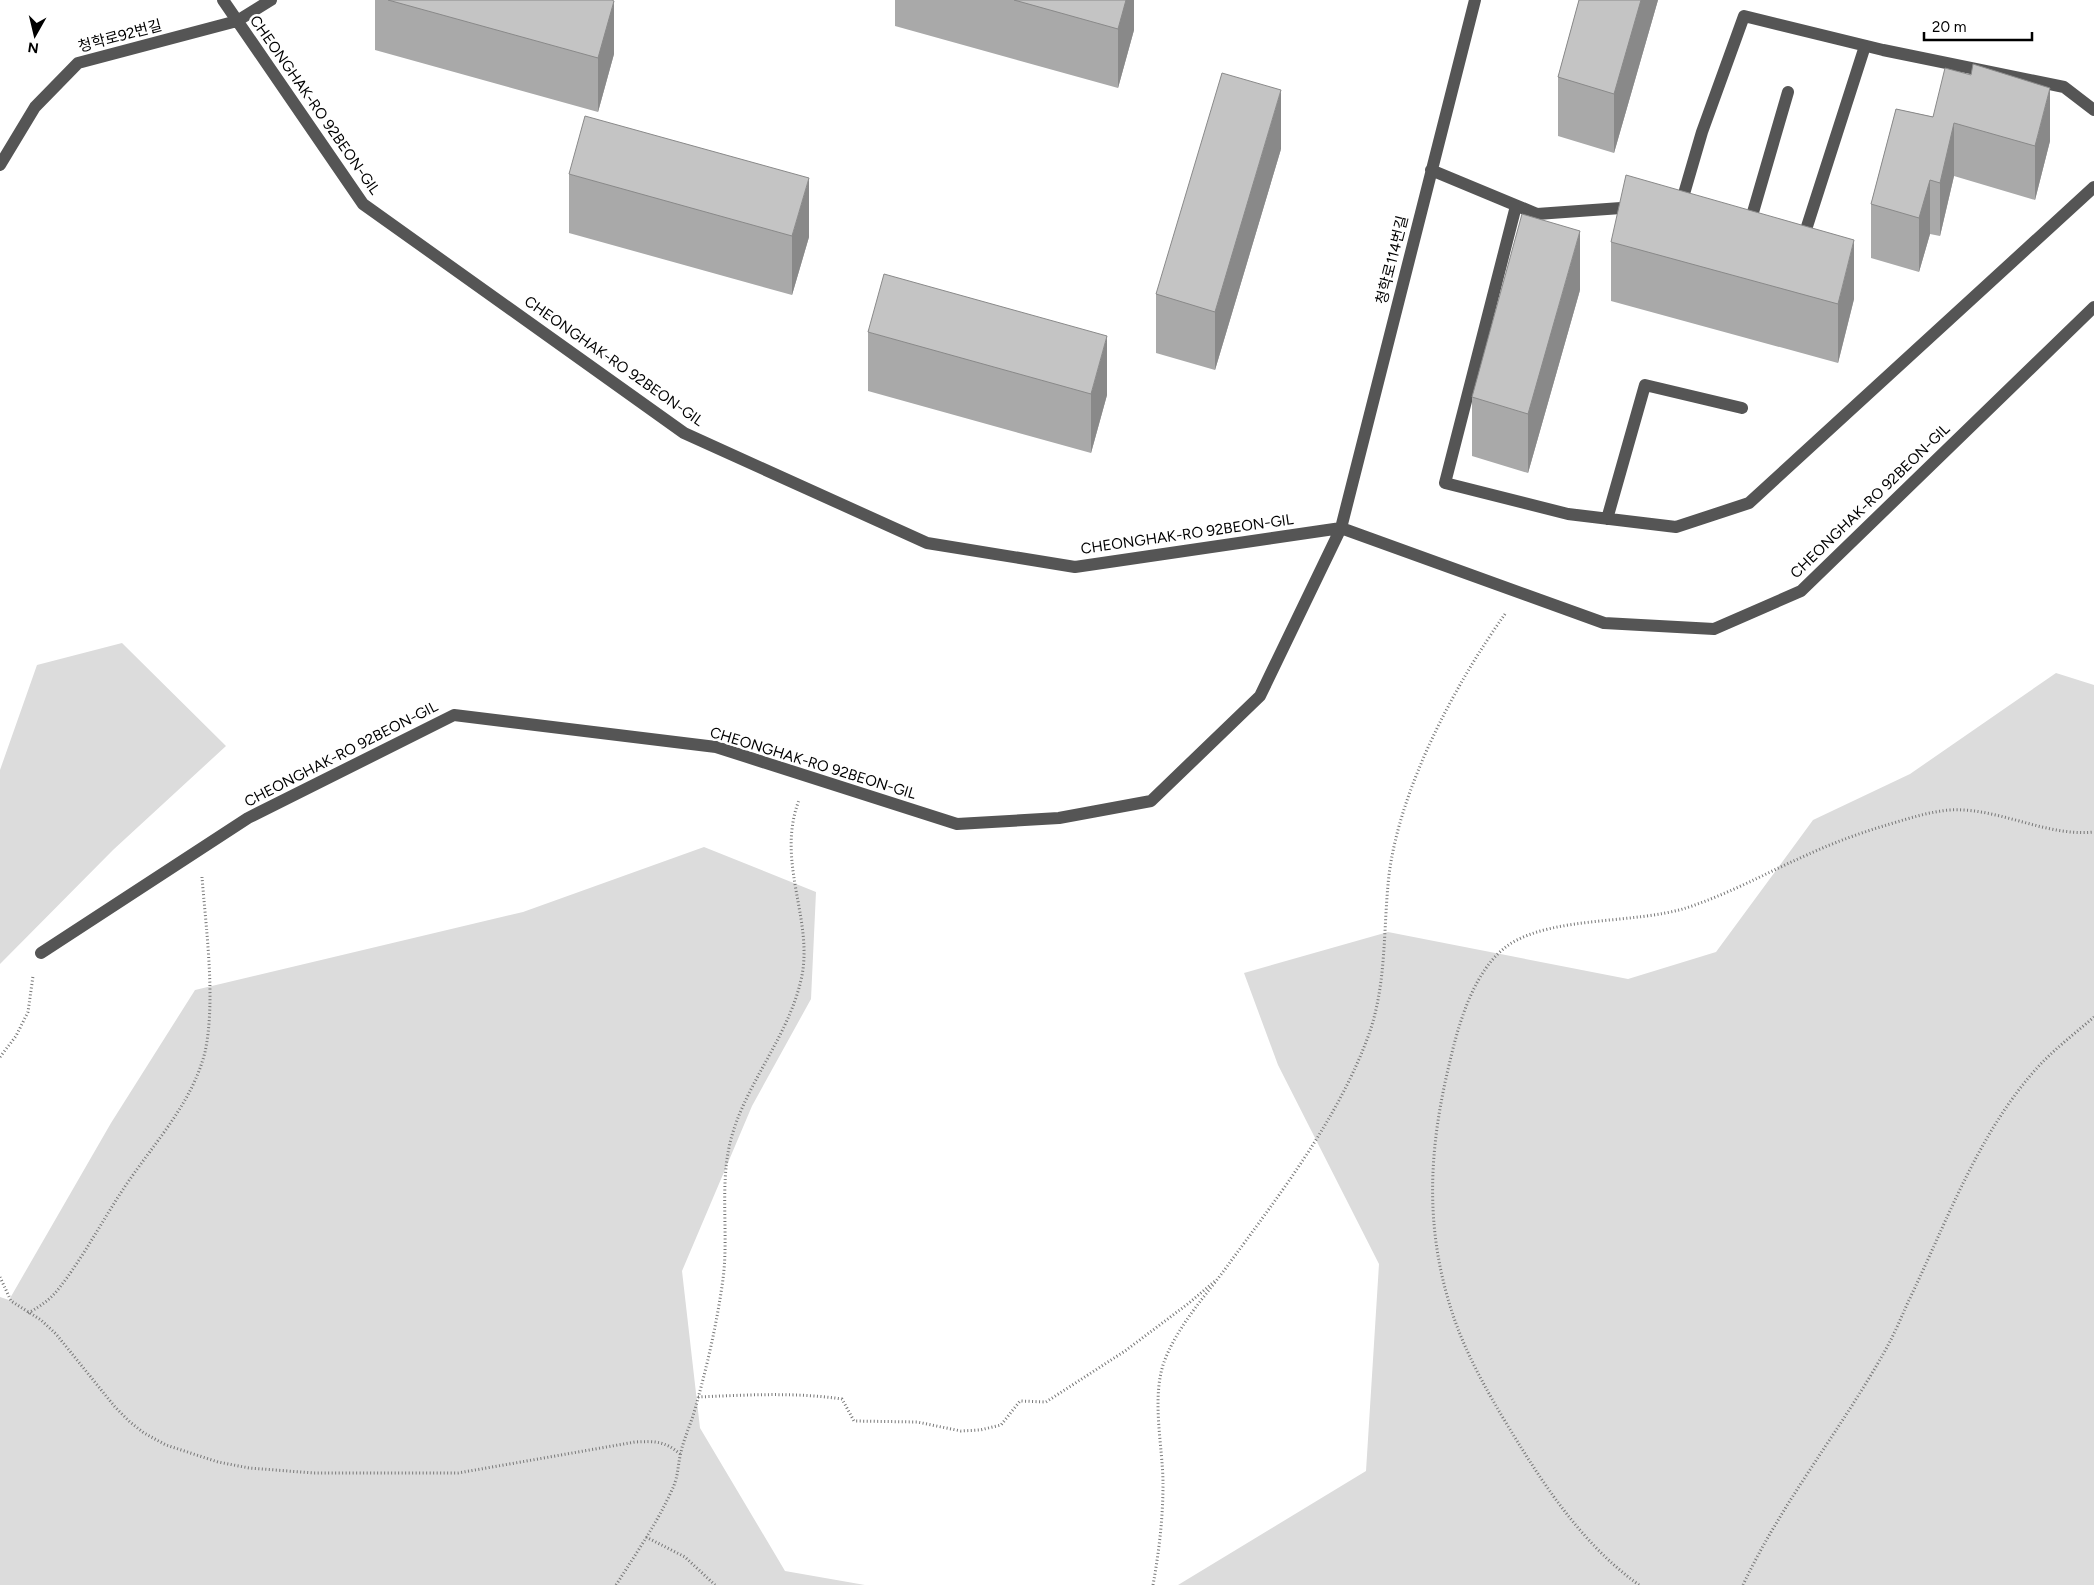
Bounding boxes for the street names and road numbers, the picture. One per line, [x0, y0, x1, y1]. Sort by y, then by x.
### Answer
street label: CHEONGHAK-RO 92BEON-GIL [246, 12, 384, 198]
street label: 청학로92번길 [76, 16, 164, 56]
street label: 청학로114번길 [1372, 214, 1412, 306]
street label: CHEONGHAK-RO 92BEON-GIL [521, 292, 707, 430]
street label: CHEONGHAK-RO 92BEON-GIL [1787, 420, 1954, 582]
street label: CHEONGHAK-RO 92BEON-GIL [1079, 510, 1295, 558]
street label: CHEONGHAK-RO 92BEON-GIL [241, 697, 441, 811]
street label: CHEONGHAK-RO 92BEON-GIL [708, 723, 918, 803]

